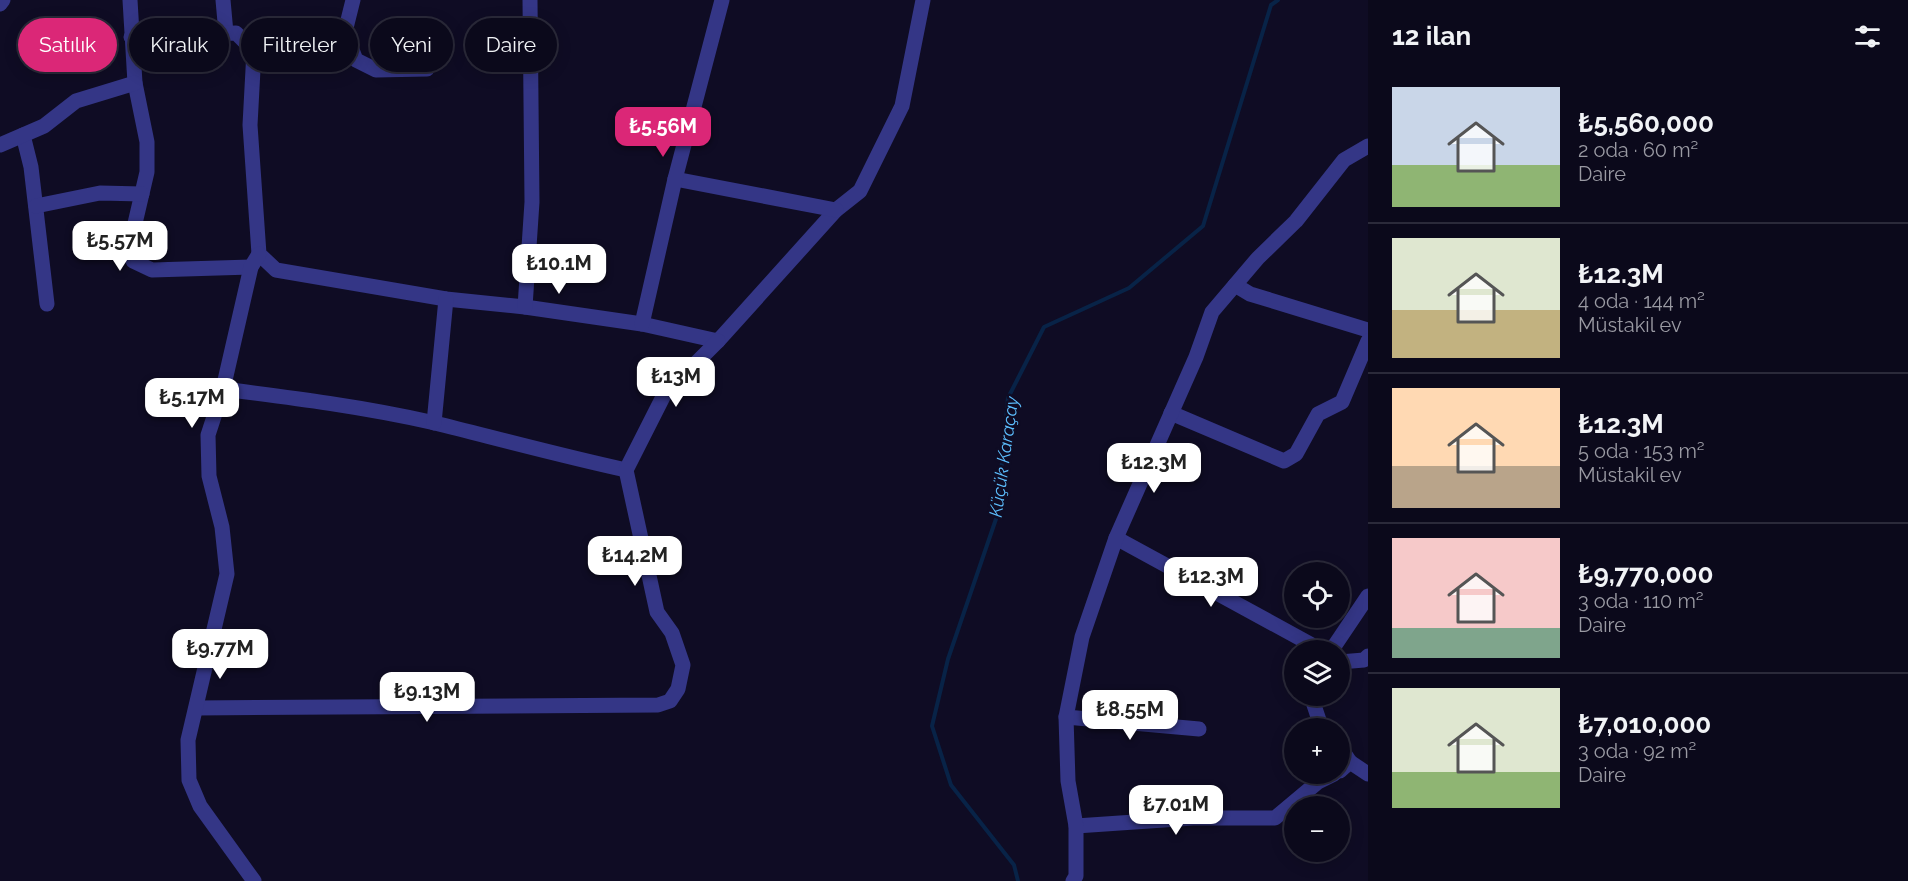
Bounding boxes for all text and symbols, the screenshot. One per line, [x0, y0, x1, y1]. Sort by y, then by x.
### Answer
chip: Satılık [18, 18, 117, 72]
chip: Kiralık [129, 18, 229, 72]
chip: Filtreler [241, 18, 358, 72]
chip: Yeni [370, 18, 453, 72]
chip: Daire [465, 18, 557, 72]
icon: filters [1851, 20, 1884, 53]
text: 12 ilan [1392, 21, 1471, 51]
pin: ₺5.56M [614, 107, 712, 158]
text: ₺5,560,000 [1578, 108, 1714, 138]
icon: home [1440, 111, 1512, 183]
text: ₺5.56M [629, 114, 697, 138]
text: 2 oda · 60 m² [1578, 138, 1698, 162]
text: Daire [1578, 162, 1626, 186]
pin: ₺5.57M [71, 221, 169, 272]
text: ₺5.57M [86, 228, 154, 252]
pin: ₺10.1M [510, 244, 608, 295]
text: ₺10.1M [526, 251, 592, 275]
text: ₺12.3M [1578, 259, 1664, 289]
icon: home [1440, 262, 1512, 334]
text: 4 oda · 144 m² [1578, 289, 1705, 313]
text: Müstakil ev [1578, 313, 1682, 337]
pin: ₺13M [640, 357, 712, 408]
text: ₺13M [651, 364, 701, 388]
pin: ₺5.17M [143, 378, 241, 429]
text: ₺5.17M [159, 385, 225, 409]
water label: Küçük Karaçay [985, 394, 1023, 519]
text: ₺12.3M [1578, 409, 1664, 439]
icon: home [1440, 412, 1512, 484]
text: 5 oda · 153 m² [1578, 439, 1705, 463]
pin: ₺12.3M [1105, 443, 1203, 494]
text: ₺12.3M [1121, 450, 1187, 474]
text: Müstakil ev [1578, 463, 1682, 487]
pin: ₺14.2M [586, 536, 684, 587]
text: ₺14.2M [602, 543, 668, 567]
pin: ₺12.3M [1162, 557, 1260, 608]
text: ₺9,770,000 [1578, 559, 1714, 589]
map controls [1284, 562, 1350, 862]
button: locate [1284, 562, 1350, 628]
icon: home [1440, 562, 1512, 634]
text: ₺12.3M [1178, 564, 1244, 588]
text: 3 oda · 110 m² [1578, 589, 1704, 613]
text: Daire [1578, 613, 1626, 637]
pin: ₺9.77M [171, 629, 269, 680]
text: ₺9.77M [186, 636, 254, 660]
button: layers [1284, 640, 1350, 706]
pin: ₺9.13M [378, 672, 476, 723]
text: ₺9.13M [394, 679, 460, 703]
pin: ₺8.55M [1081, 690, 1179, 741]
text: ₺8.55M [1096, 697, 1164, 721]
text: ₺7,010,000 [1578, 709, 1711, 739]
icon: home [1440, 712, 1512, 784]
button: + [1284, 718, 1350, 784]
text: 3 oda · 92 m² [1578, 739, 1696, 763]
text: Daire [1578, 763, 1626, 787]
pin: ₺7.01M [1127, 785, 1225, 836]
text: ₺7.01M [1143, 792, 1209, 816]
button: − [1284, 796, 1350, 862]

